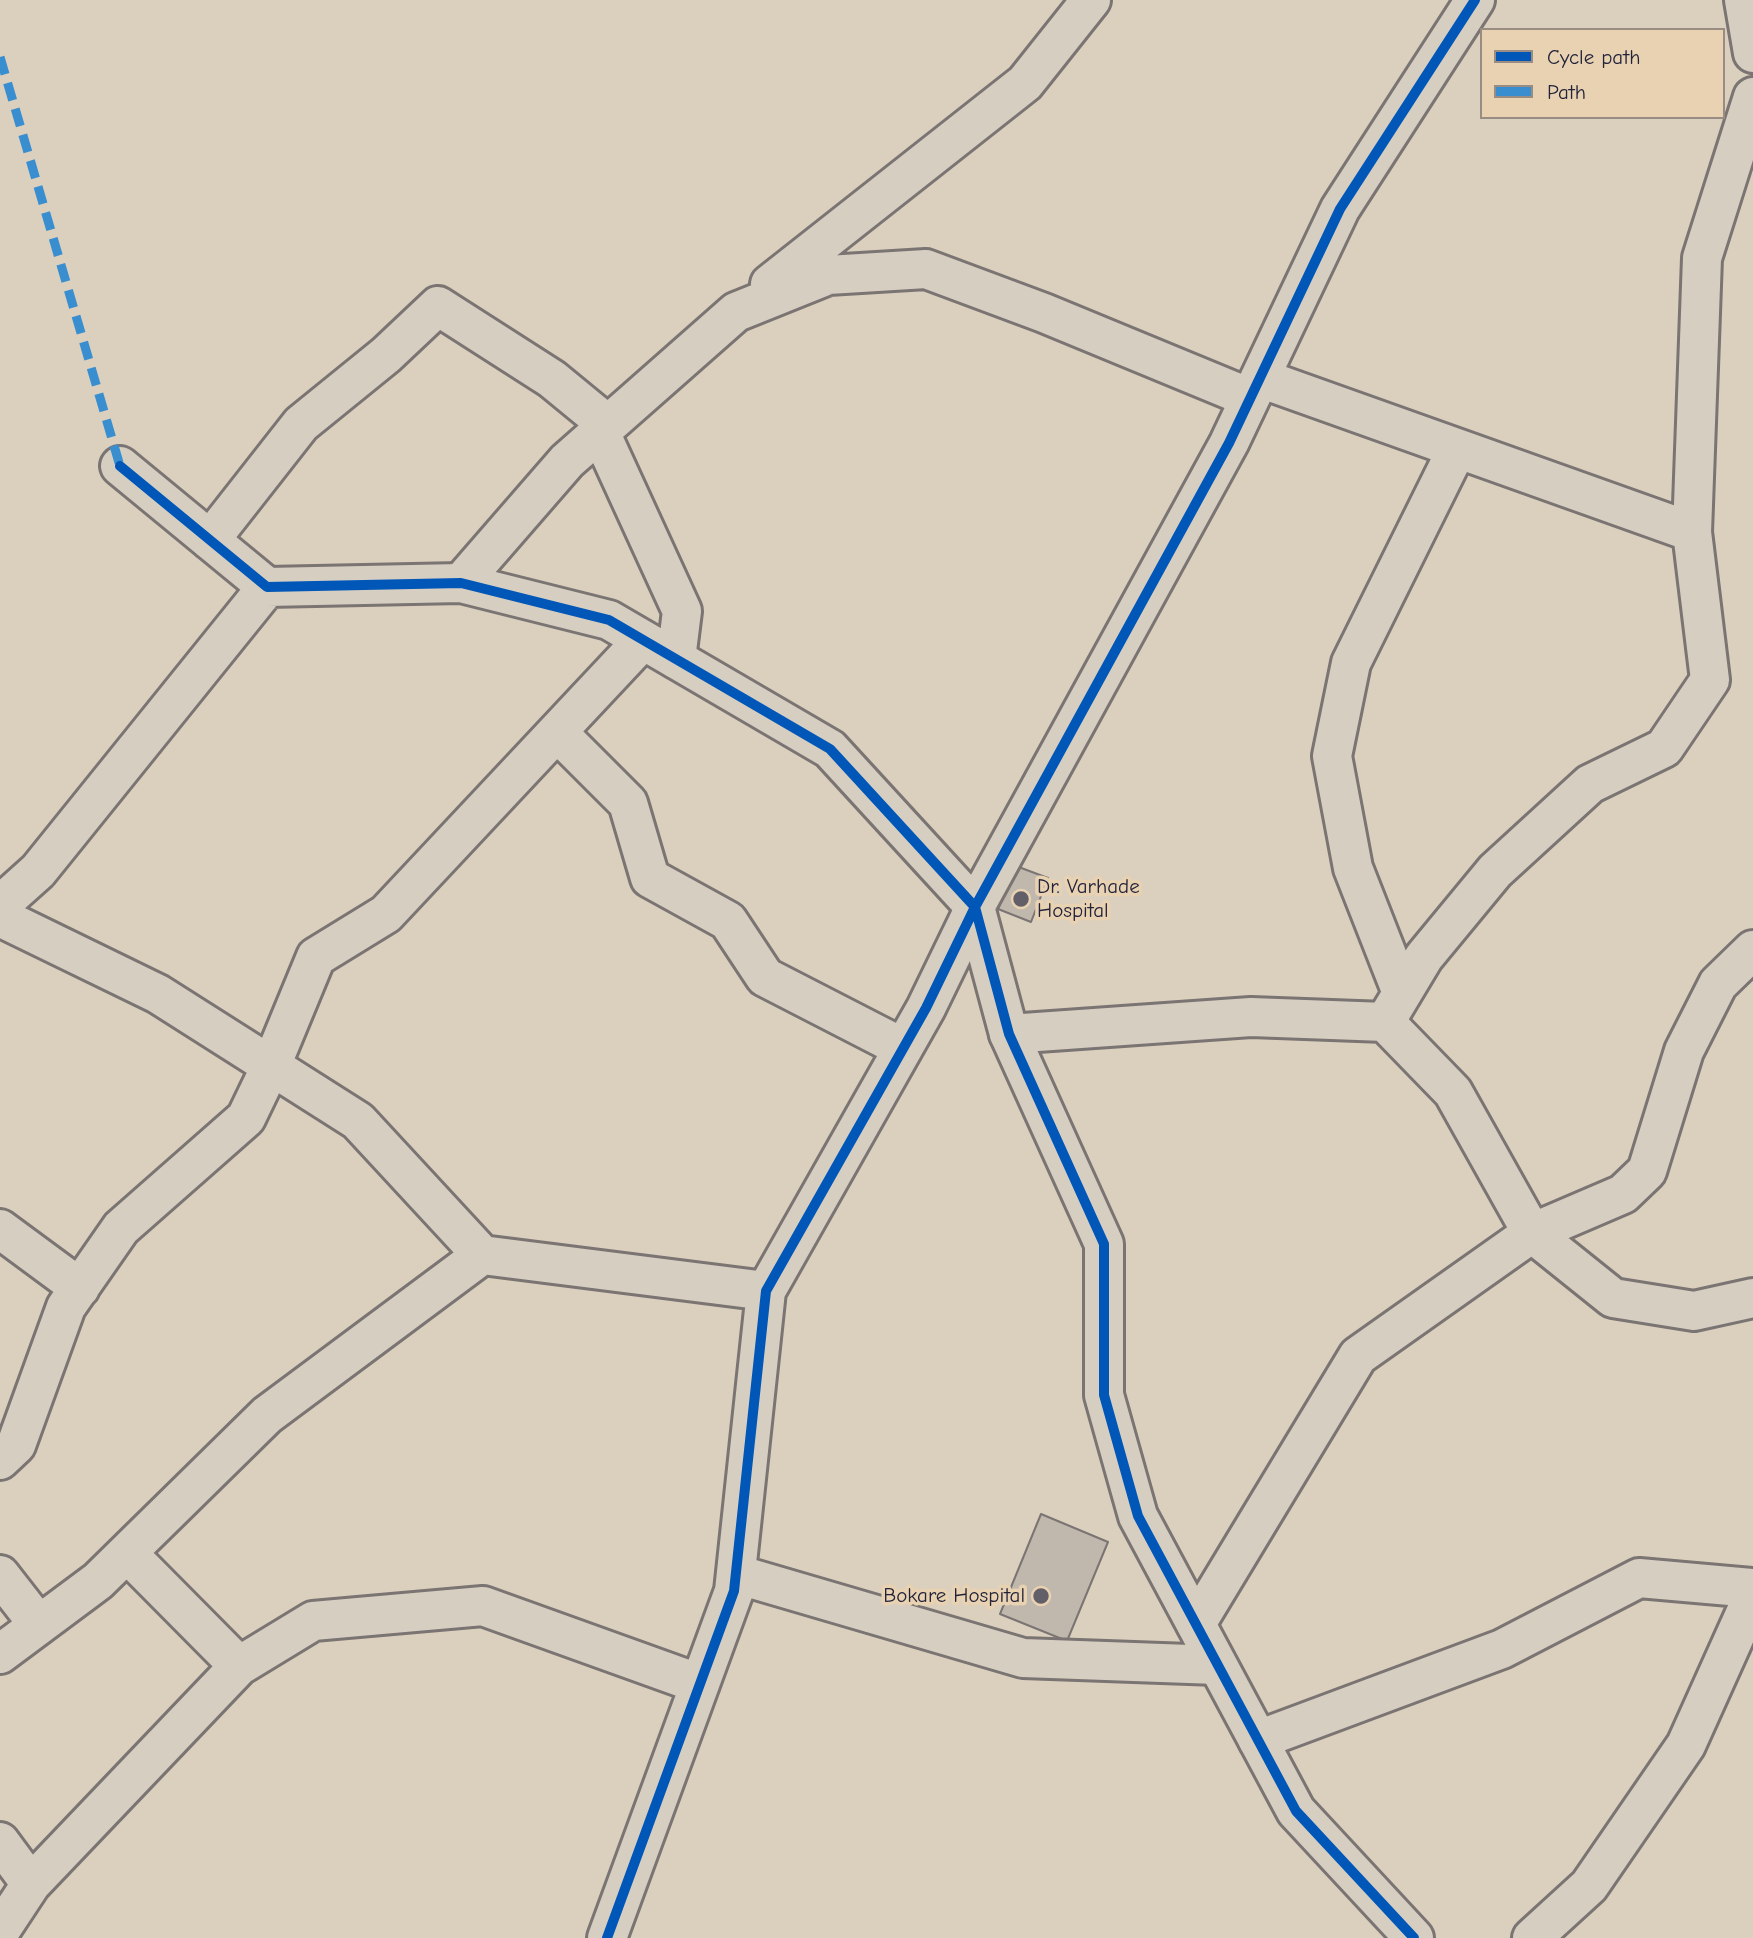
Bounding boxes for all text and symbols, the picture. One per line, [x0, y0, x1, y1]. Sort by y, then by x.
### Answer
legend [1480, 28, 1725, 119]
text: Cycle path [1547, 45, 1640, 69]
text: Path [1547, 80, 1586, 104]
place label: Dr. Varhade Hospital [1037, 874, 1140, 924]
marker: Dr. Varhade Hospital [1011, 889, 1031, 909]
place label: Bokare Hospital [883, 1583, 1025, 1609]
marker: Bokare Hospital [1031, 1586, 1051, 1606]

